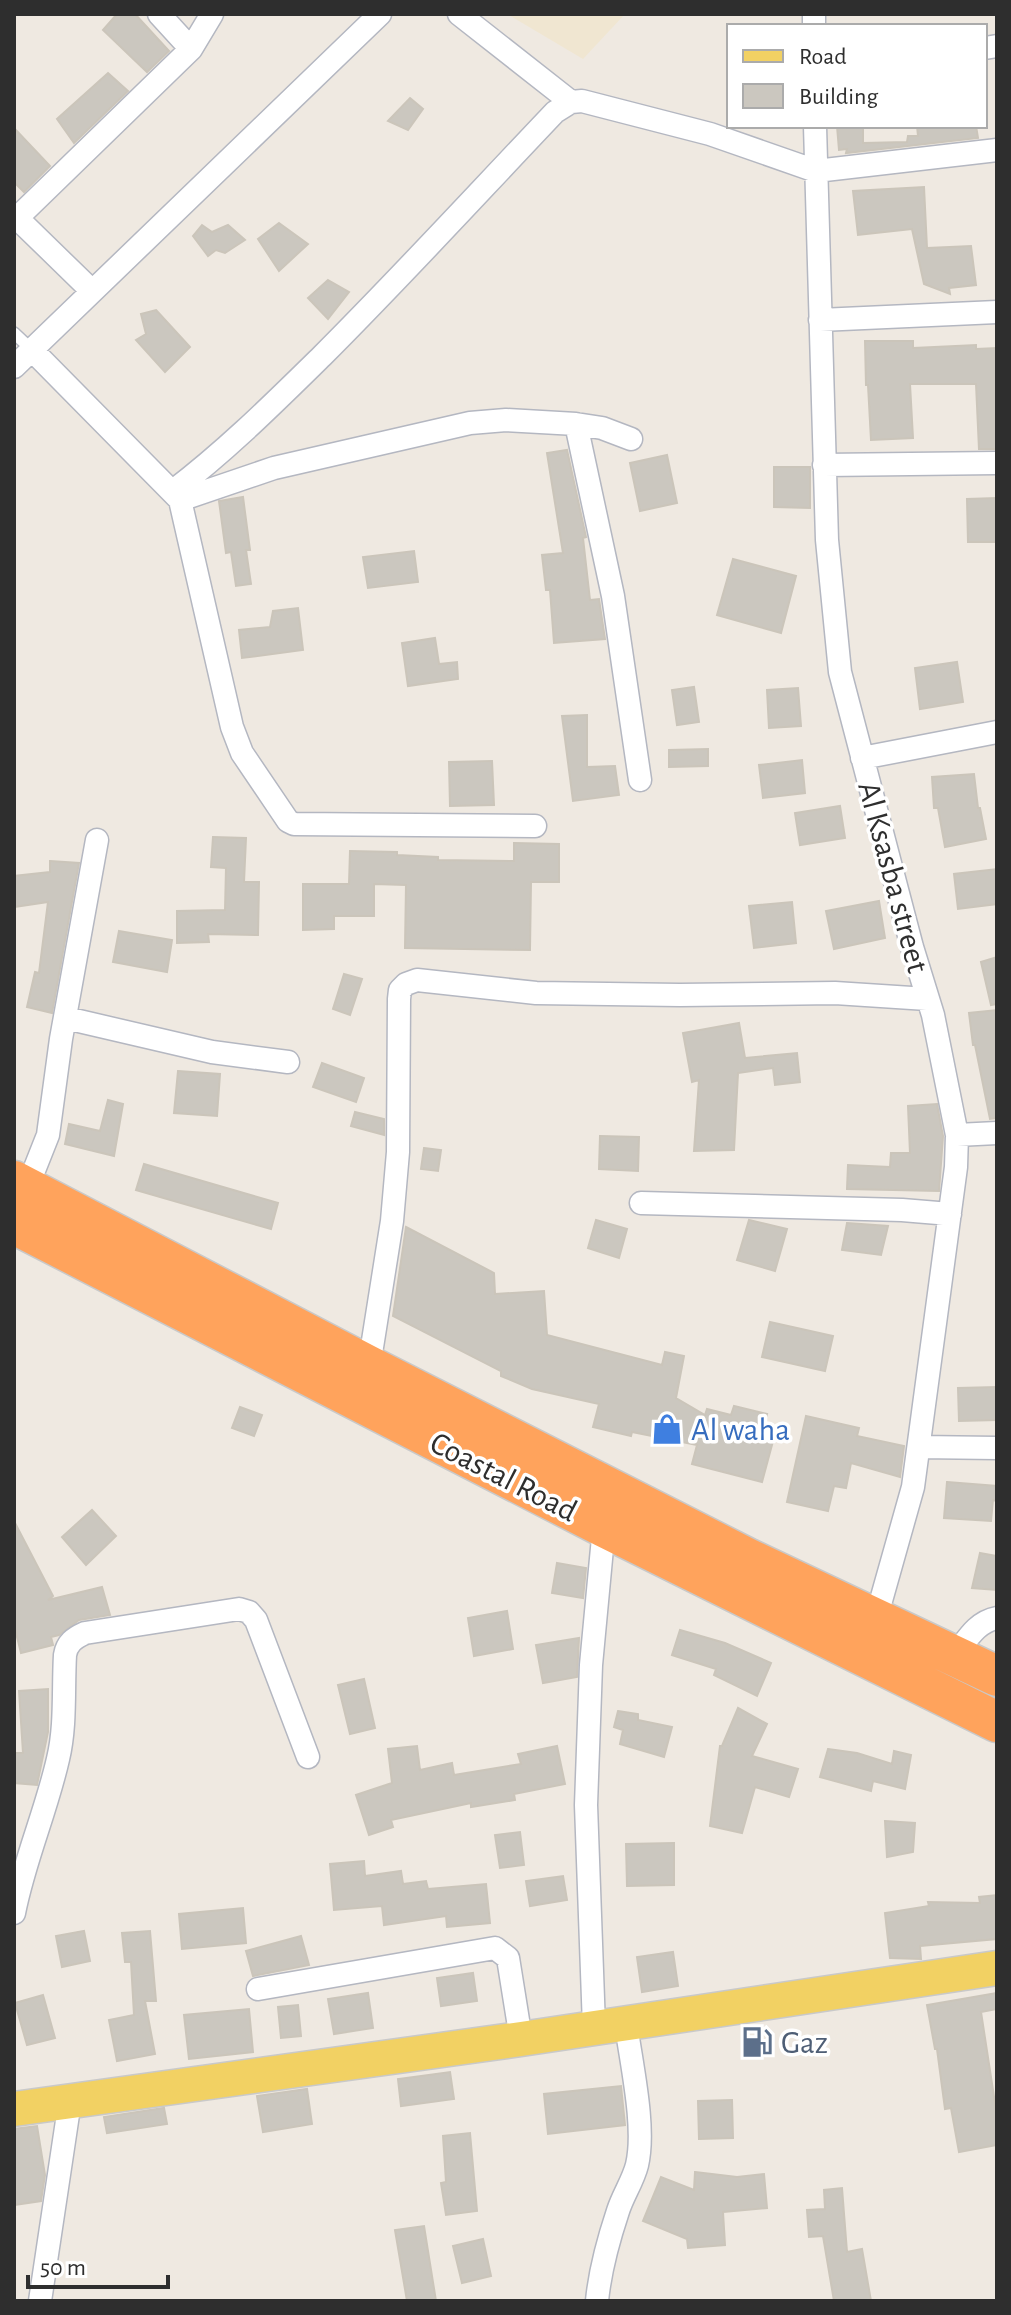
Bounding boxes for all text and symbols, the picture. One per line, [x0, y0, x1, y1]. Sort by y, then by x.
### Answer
legend [727, 24, 987, 128]
text: Road [799, 45, 847, 69]
text: Building [799, 85, 878, 109]
street label: Al Ksasba street [852, 778, 934, 976]
shop icon: Al waha [650, 1412, 684, 1446]
place label: Al waha [691, 1414, 790, 1446]
street label: Coastal Road [425, 1426, 582, 1528]
fuel station icon: Gaz [740, 2025, 774, 2059]
place label: Gaz [781, 2027, 828, 2059]
scale bar [28, 2239, 168, 2289]
text: 50 m [40, 2256, 86, 2280]

